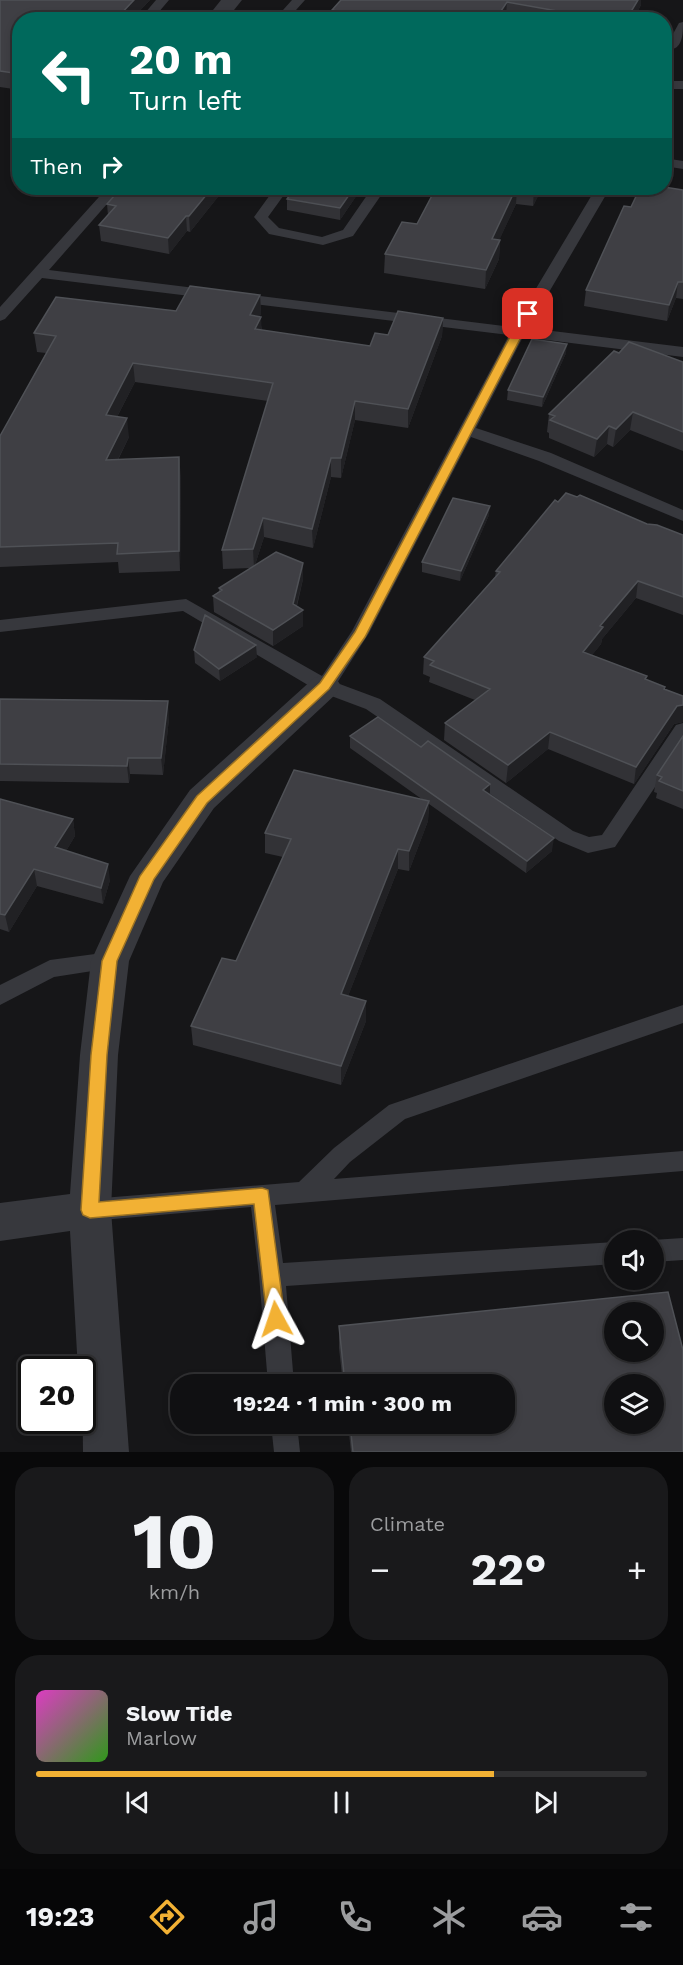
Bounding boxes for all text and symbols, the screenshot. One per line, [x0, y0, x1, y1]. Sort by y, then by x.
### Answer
text: 20 m [129, 35, 233, 84]
icon: left [30, 36, 108, 114]
text: Turn left [129, 85, 241, 117]
icon: right [95, 150, 128, 183]
text: Then [30, 154, 83, 179]
pin [502, 288, 553, 339]
icon: arrive [511, 297, 544, 330]
map controls [604, 1230, 664, 1434]
button: sound [604, 1230, 664, 1290]
position arrow [244, 1287, 308, 1351]
button: search [604, 1302, 664, 1362]
speed limit sign: 20 [18, 1356, 96, 1434]
button: layers [604, 1374, 664, 1434]
text: 19:24 · 1 min · 300 m [233, 1391, 452, 1416]
text: 10 [133, 1495, 216, 1587]
text: Climate [370, 1512, 445, 1536]
text: 22° [471, 1543, 546, 1596]
text: − [370, 1550, 390, 1589]
text: + [627, 1550, 647, 1589]
text: km/h [149, 1580, 200, 1604]
text: Slow Tide [126, 1701, 233, 1726]
text: Marlow [126, 1726, 197, 1750]
icon: previous [121, 1786, 154, 1819]
icon: pause [325, 1786, 358, 1819]
icon: next [529, 1786, 562, 1819]
icon: directions [146, 1896, 188, 1938]
icon: music [240, 1896, 282, 1938]
icon: phone [334, 1896, 376, 1938]
icon: climate [428, 1896, 470, 1938]
icon: car [521, 1896, 563, 1938]
icon: filters [615, 1896, 657, 1938]
text: 19:23 [26, 1901, 94, 1933]

